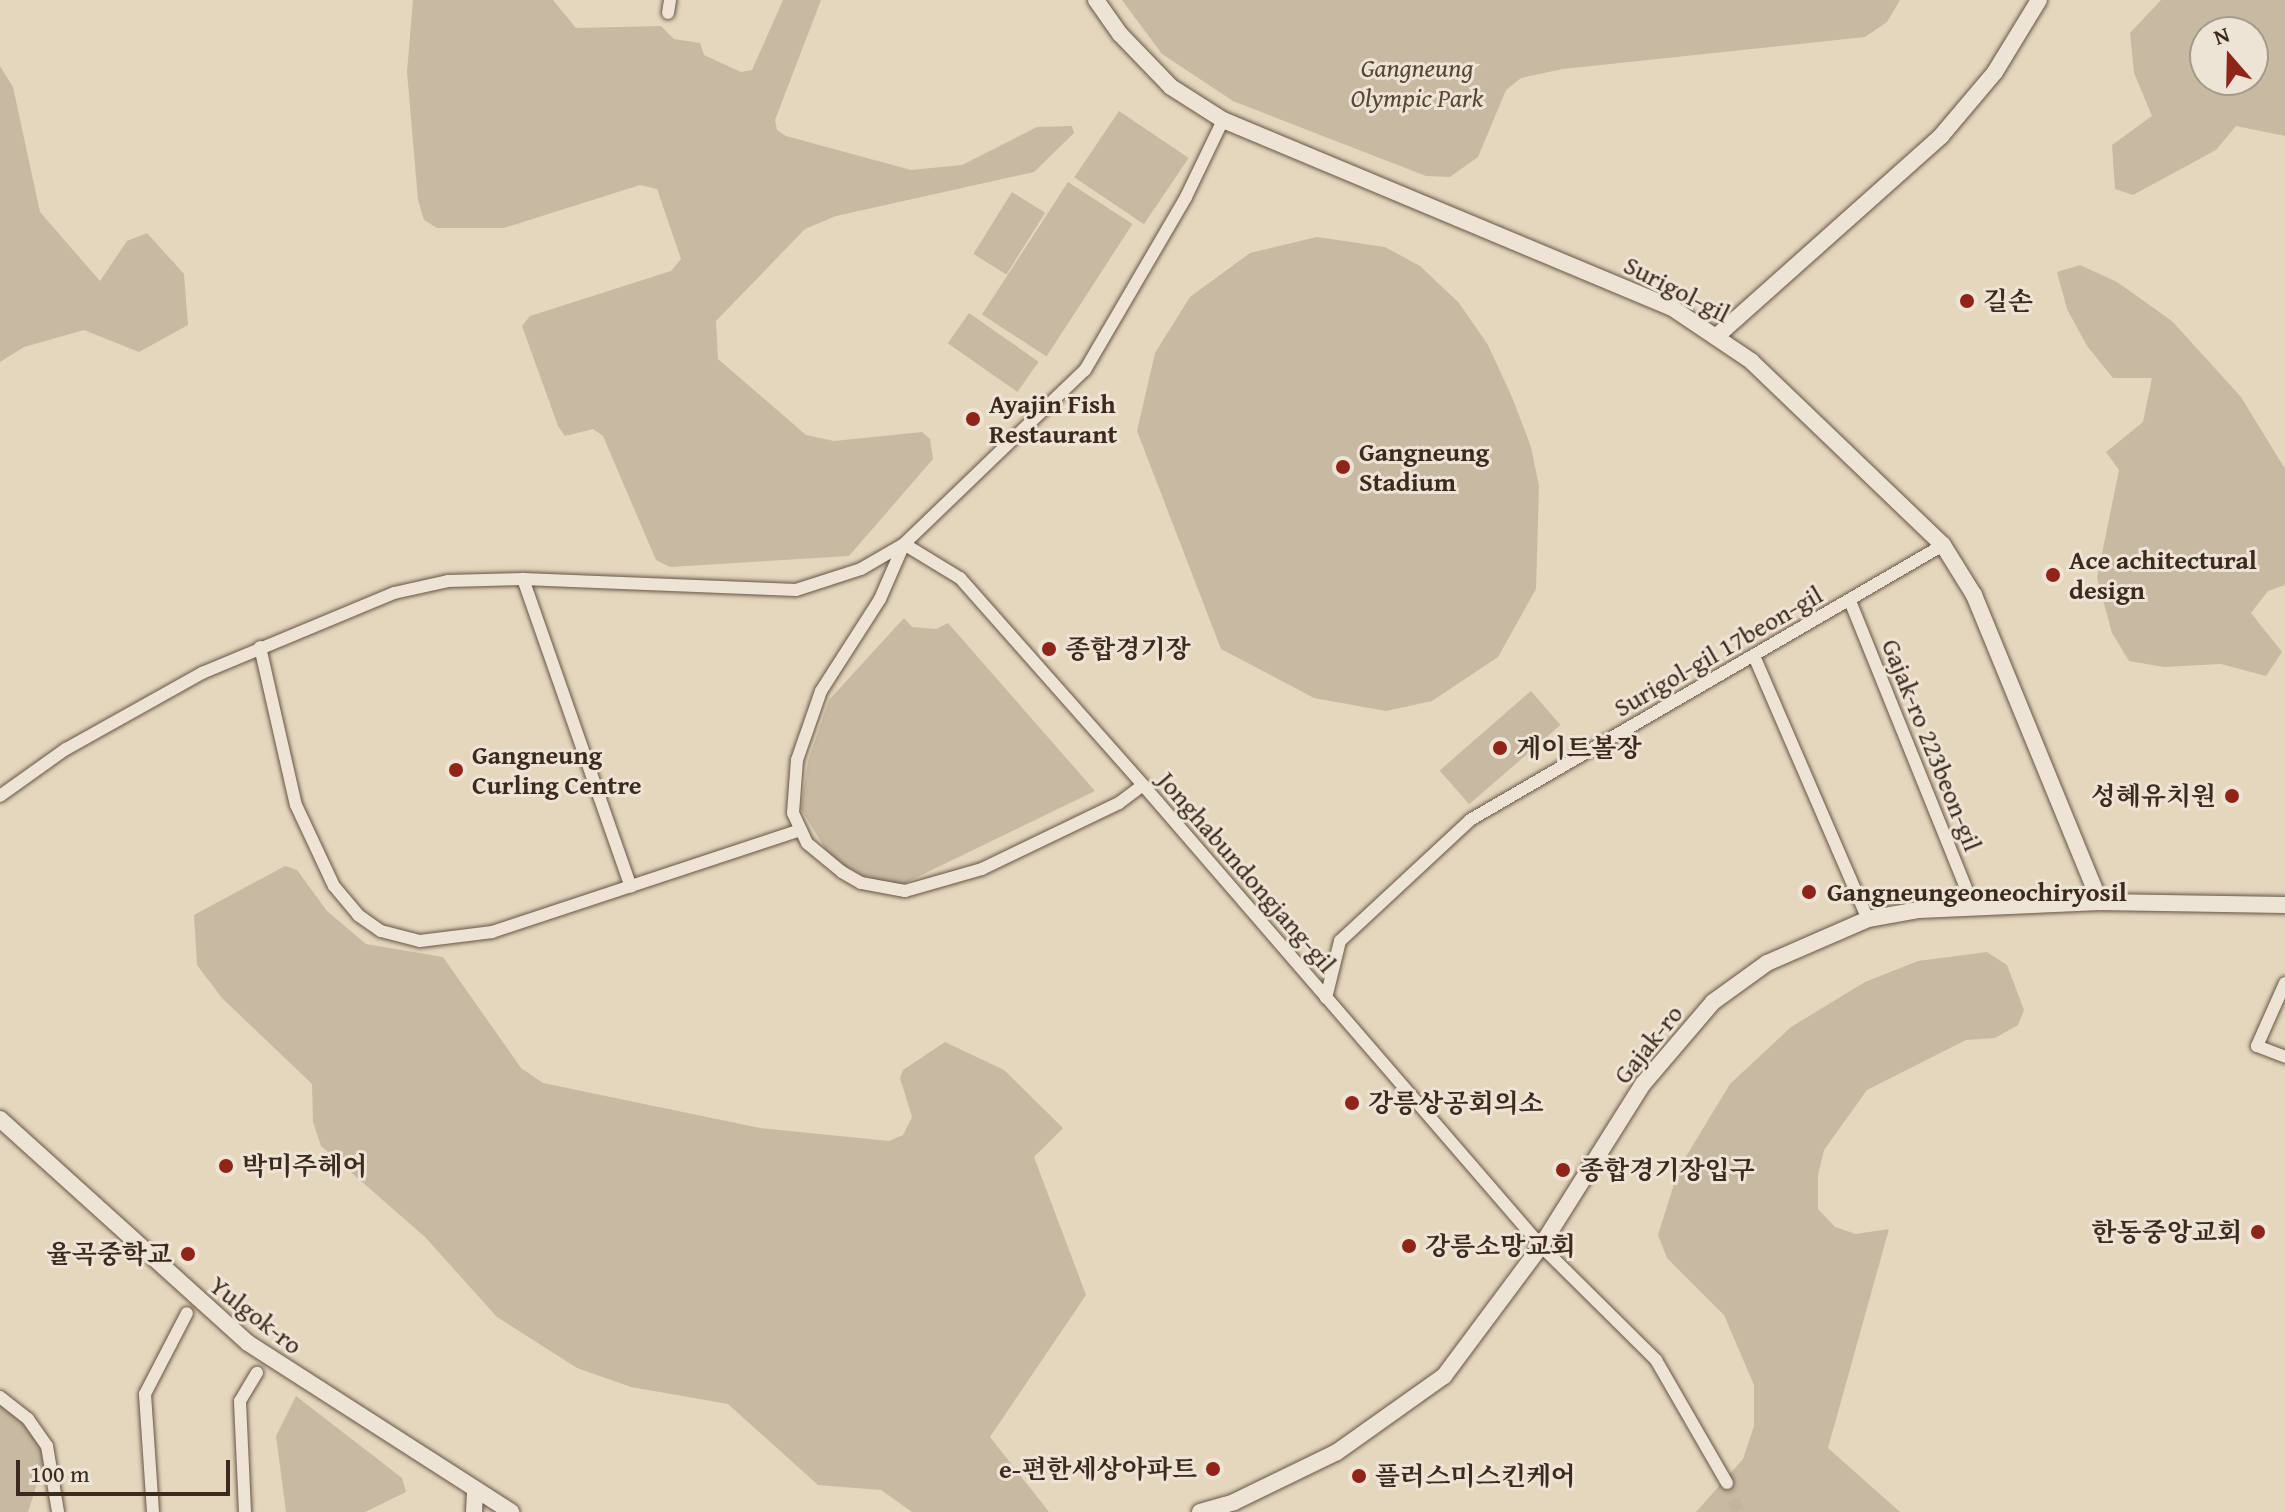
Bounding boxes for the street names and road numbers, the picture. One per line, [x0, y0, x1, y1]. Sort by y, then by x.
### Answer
street label: Surigol-gil [1619, 249, 1735, 329]
street label: Surigol-gil 17beon-gil [1608, 579, 1828, 723]
street label: Gajak-ro 223beon-gil [1875, 634, 1989, 856]
street label: Jonghabundongjang-gil [1151, 765, 1343, 979]
street label: Gajak-ro [1607, 998, 1689, 1090]
street label: Yulgok-ro [203, 1269, 309, 1361]

